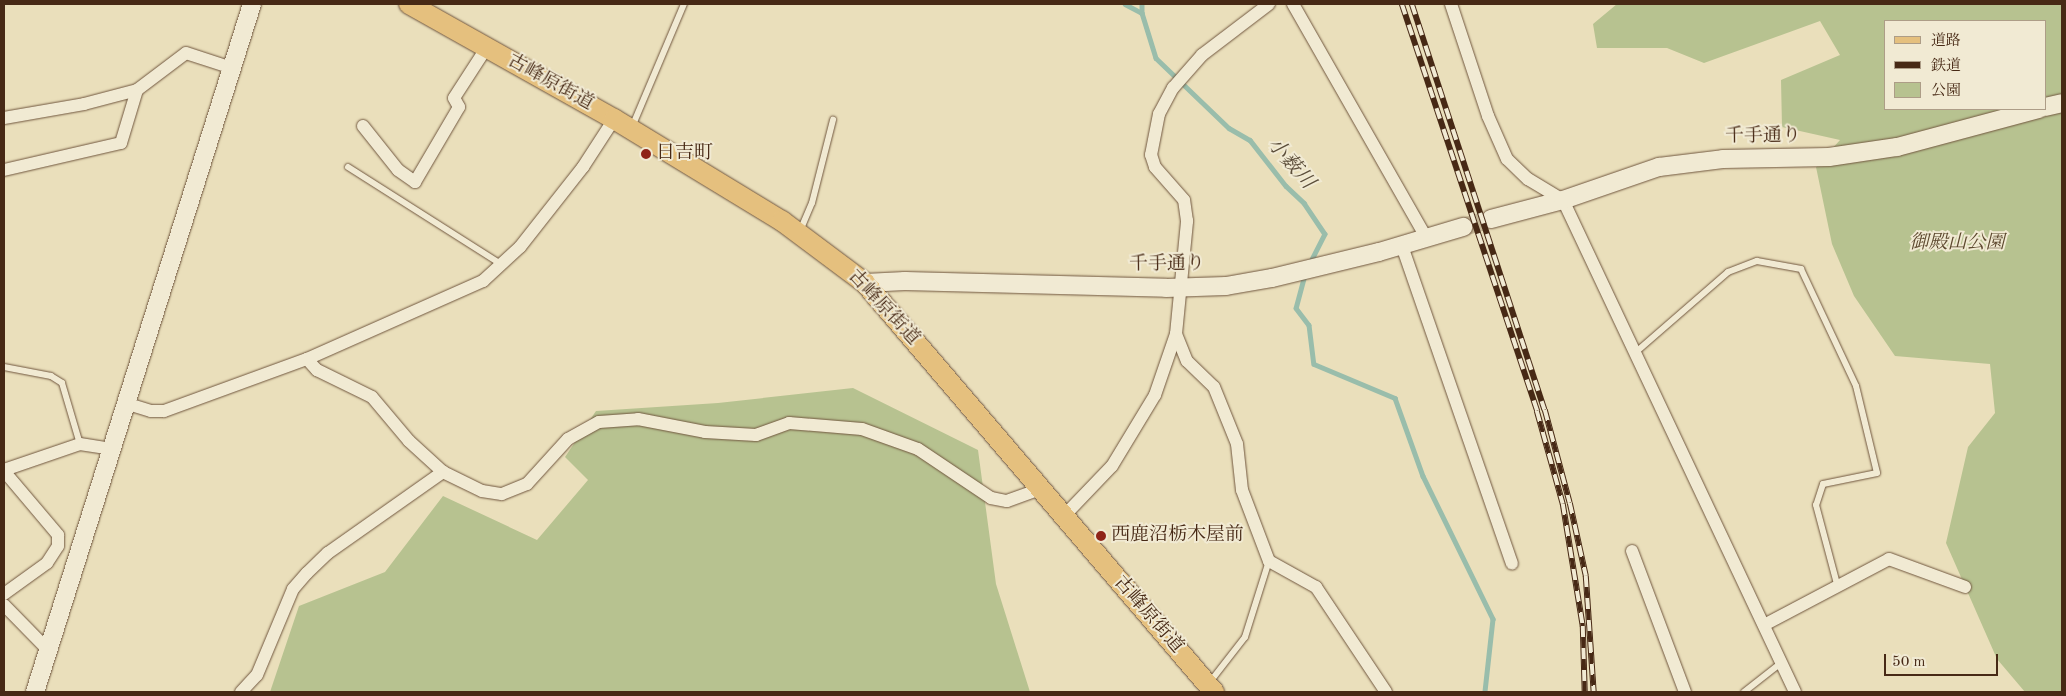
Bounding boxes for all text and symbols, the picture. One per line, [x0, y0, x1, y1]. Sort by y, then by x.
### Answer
legend [1884, 20, 2046, 110]
text: 道路 [1931, 34, 1961, 49]
street label: 古峰原街道 [503, 50, 597, 116]
text: 鉄道 [1931, 59, 1961, 74]
text: 公園 [1931, 84, 1961, 99]
street label: 千手通り [1725, 125, 1801, 149]
water label: 小薮川 [1261, 133, 1319, 195]
place label: 日吉町 [656, 143, 713, 165]
marker: 日吉町 [640, 148, 652, 160]
park label: 御殿山公園 [1910, 233, 2004, 255]
street label: 千手通り [1129, 253, 1205, 277]
street label: 古峰原街道 [842, 265, 924, 351]
place label: 西鹿沼栃木屋前 [1111, 525, 1244, 547]
marker: 西鹿沼栃木屋前 [1095, 530, 1107, 542]
street label: 古峰原街道 [1108, 572, 1188, 658]
scale bar [1886, 644, 2000, 676]
text: 50 m [1892, 655, 1926, 670]

